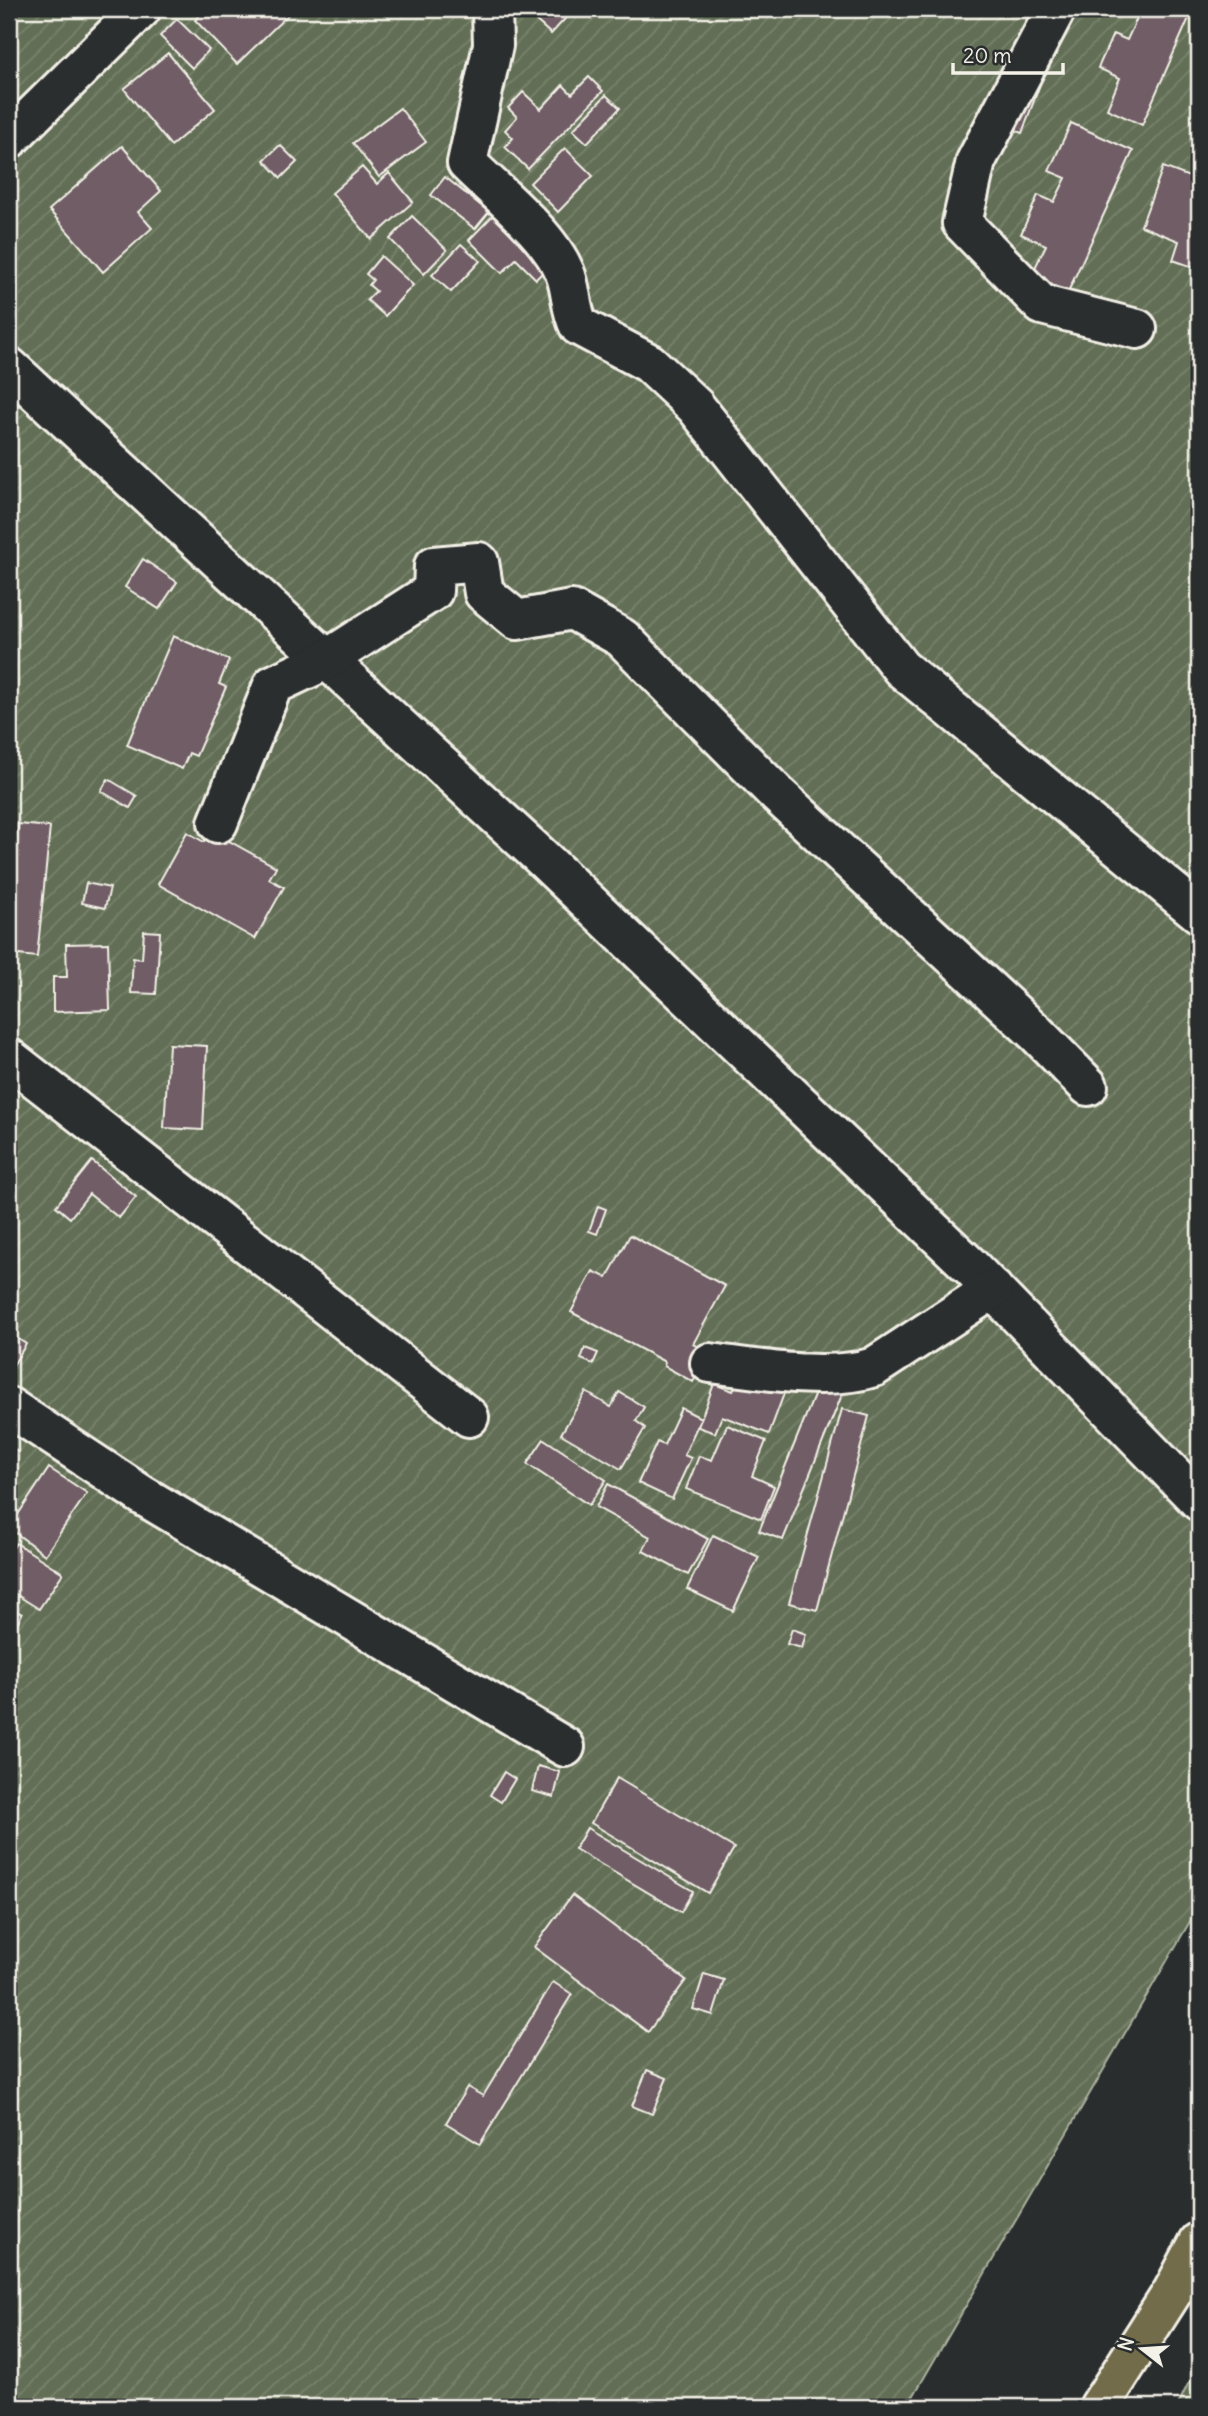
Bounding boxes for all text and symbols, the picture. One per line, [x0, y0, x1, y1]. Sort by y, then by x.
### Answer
scale bar [953, 32, 1063, 76]
text: 20 m [963, 42, 1012, 69]
north arrow [1106, 2314, 1176, 2384]
text: N [1112, 2334, 1139, 2354]

